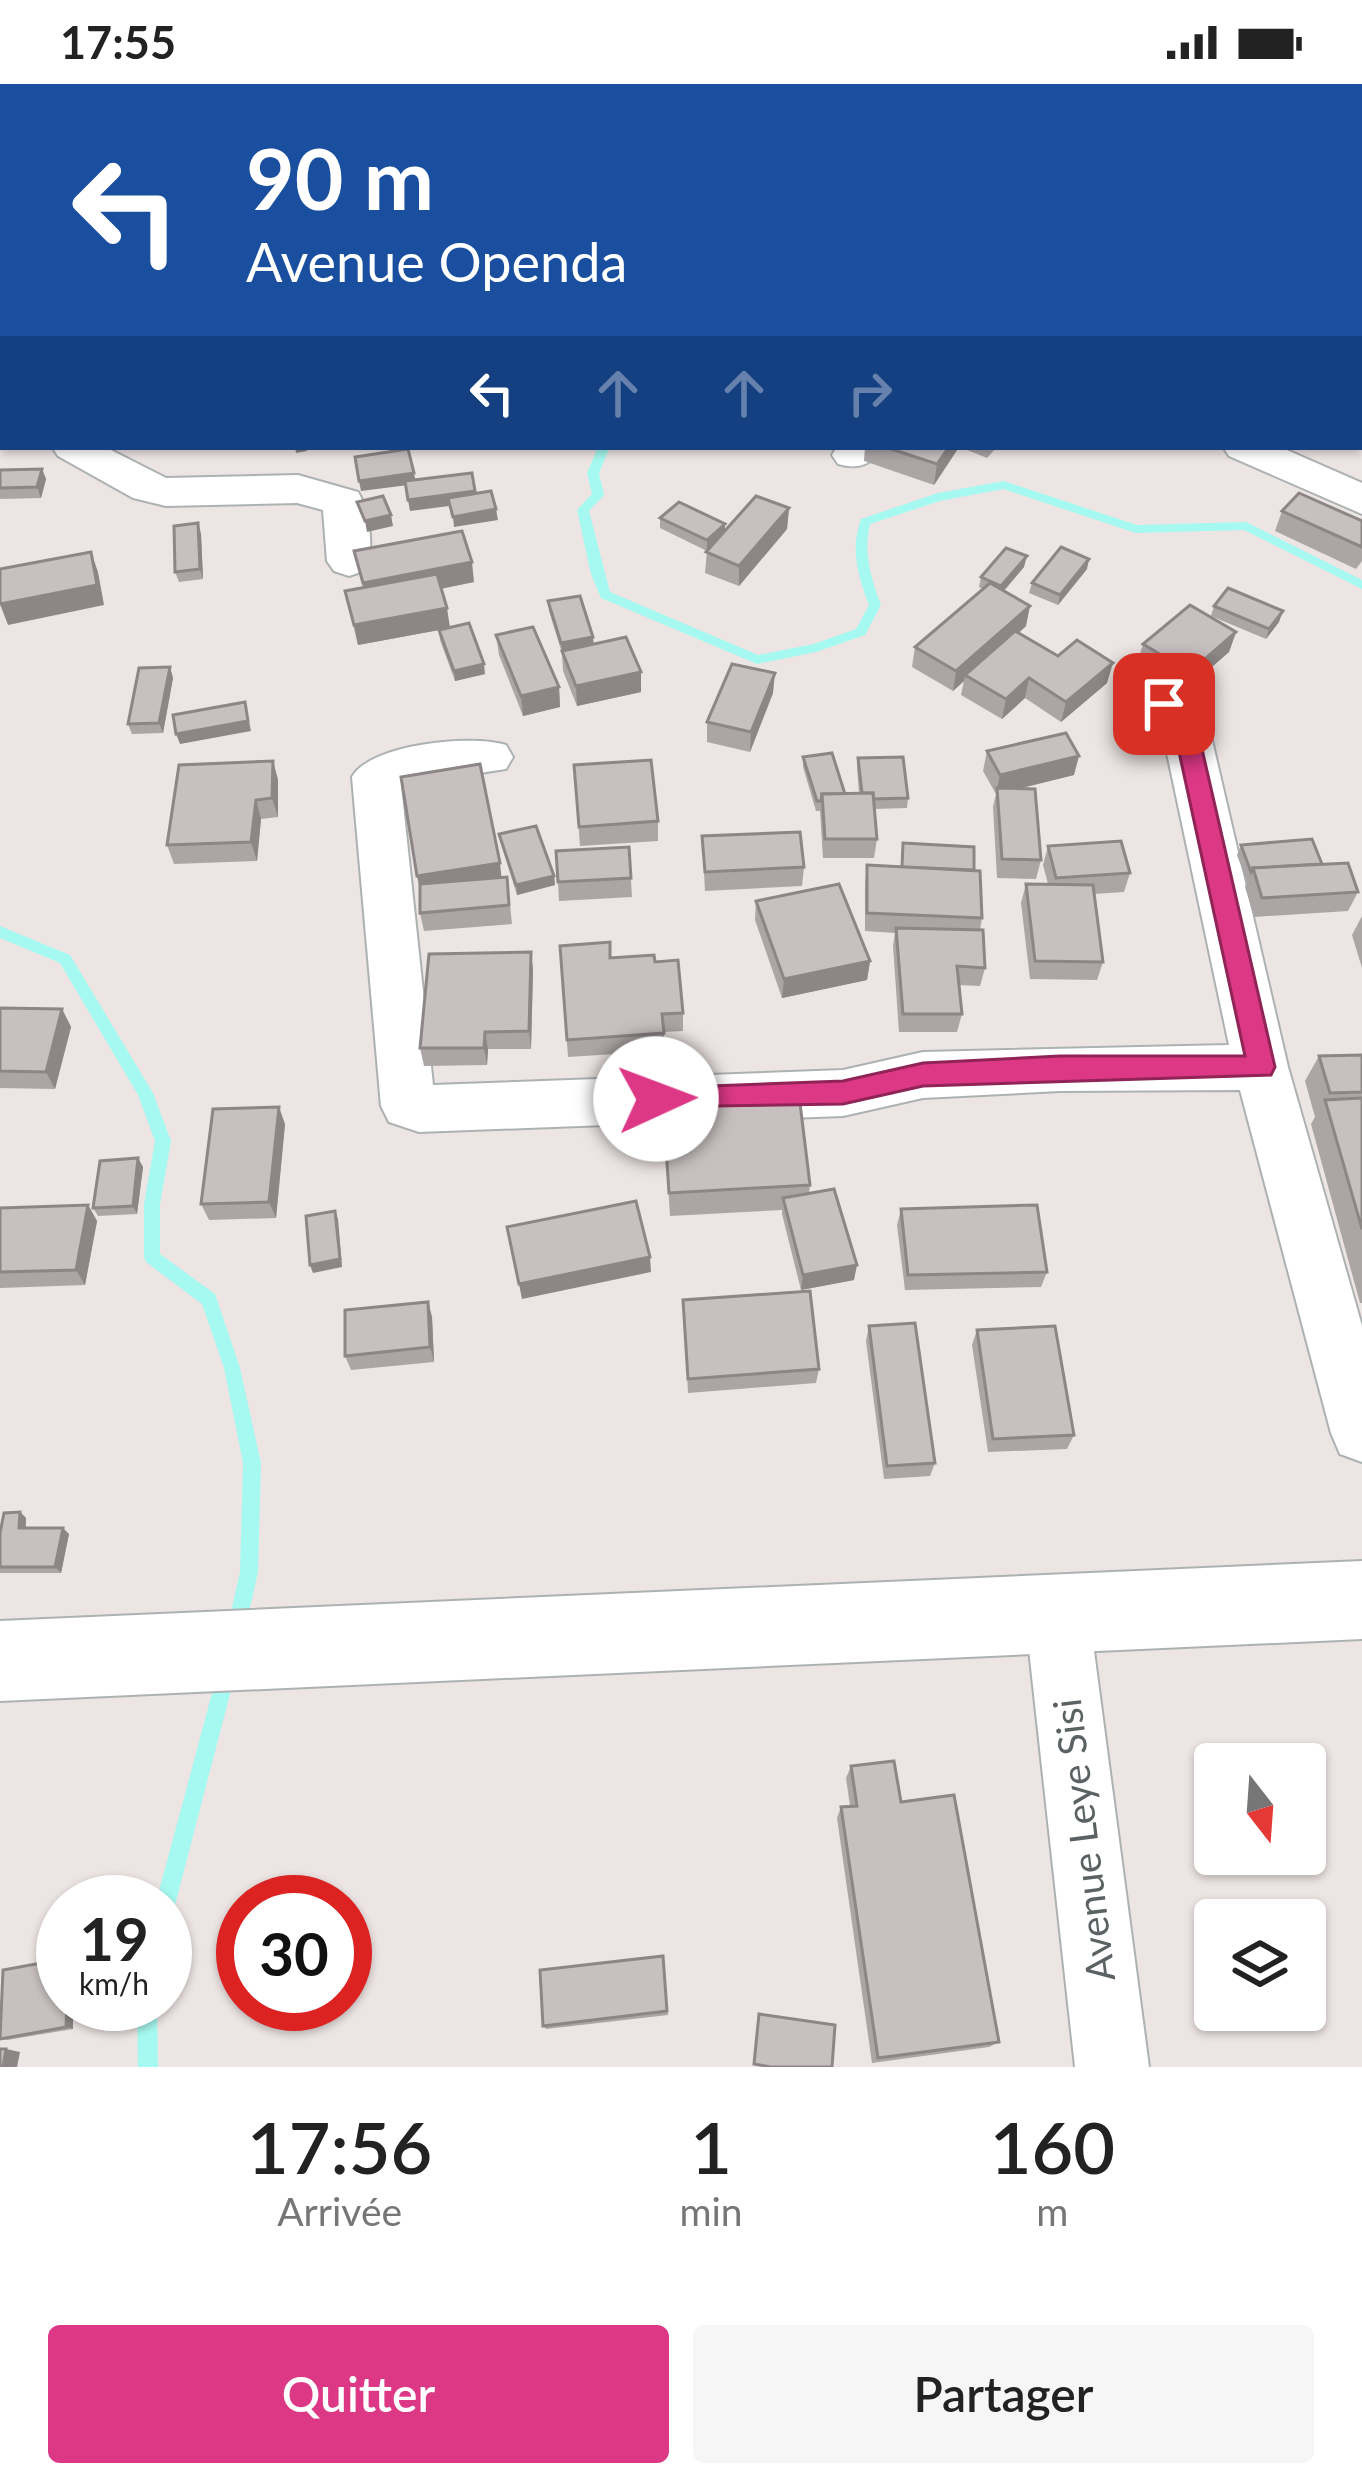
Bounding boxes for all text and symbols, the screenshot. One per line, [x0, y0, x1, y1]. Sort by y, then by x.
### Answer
text: 17:55 [60, 15, 176, 69]
text: 90 m [246, 127, 434, 228]
icon: left [48, 132, 204, 288]
text: Avenue Openda [246, 229, 627, 294]
icon: left [459, 360, 525, 426]
icon: ahead [585, 360, 651, 426]
icon: ahead [711, 360, 777, 426]
icon: right [837, 360, 903, 426]
pin [1113, 653, 1215, 755]
icon: arrive [1131, 671, 1197, 737]
position arrow [593, 1036, 719, 1162]
street label: Avenue Leye Sisi [1043, 1696, 1123, 1984]
north arrow [1194, 1743, 1326, 1875]
map controls [1194, 1743, 1326, 2031]
speed limit sign: 30 [216, 1875, 372, 2031]
button: layers [1194, 1899, 1326, 2031]
text: 19 [79, 1902, 149, 1974]
text: km/h [79, 1965, 149, 2001]
text: 17:56 [247, 2103, 432, 2189]
text: 1 [690, 2103, 732, 2189]
text: 160 [990, 2103, 1115, 2189]
text: Arrivée [277, 2188, 402, 2234]
text: min [679, 2188, 743, 2234]
text: m [1036, 2188, 1068, 2234]
button: Quitter [48, 2325, 669, 2463]
button: Partager [693, 2325, 1314, 2463]

